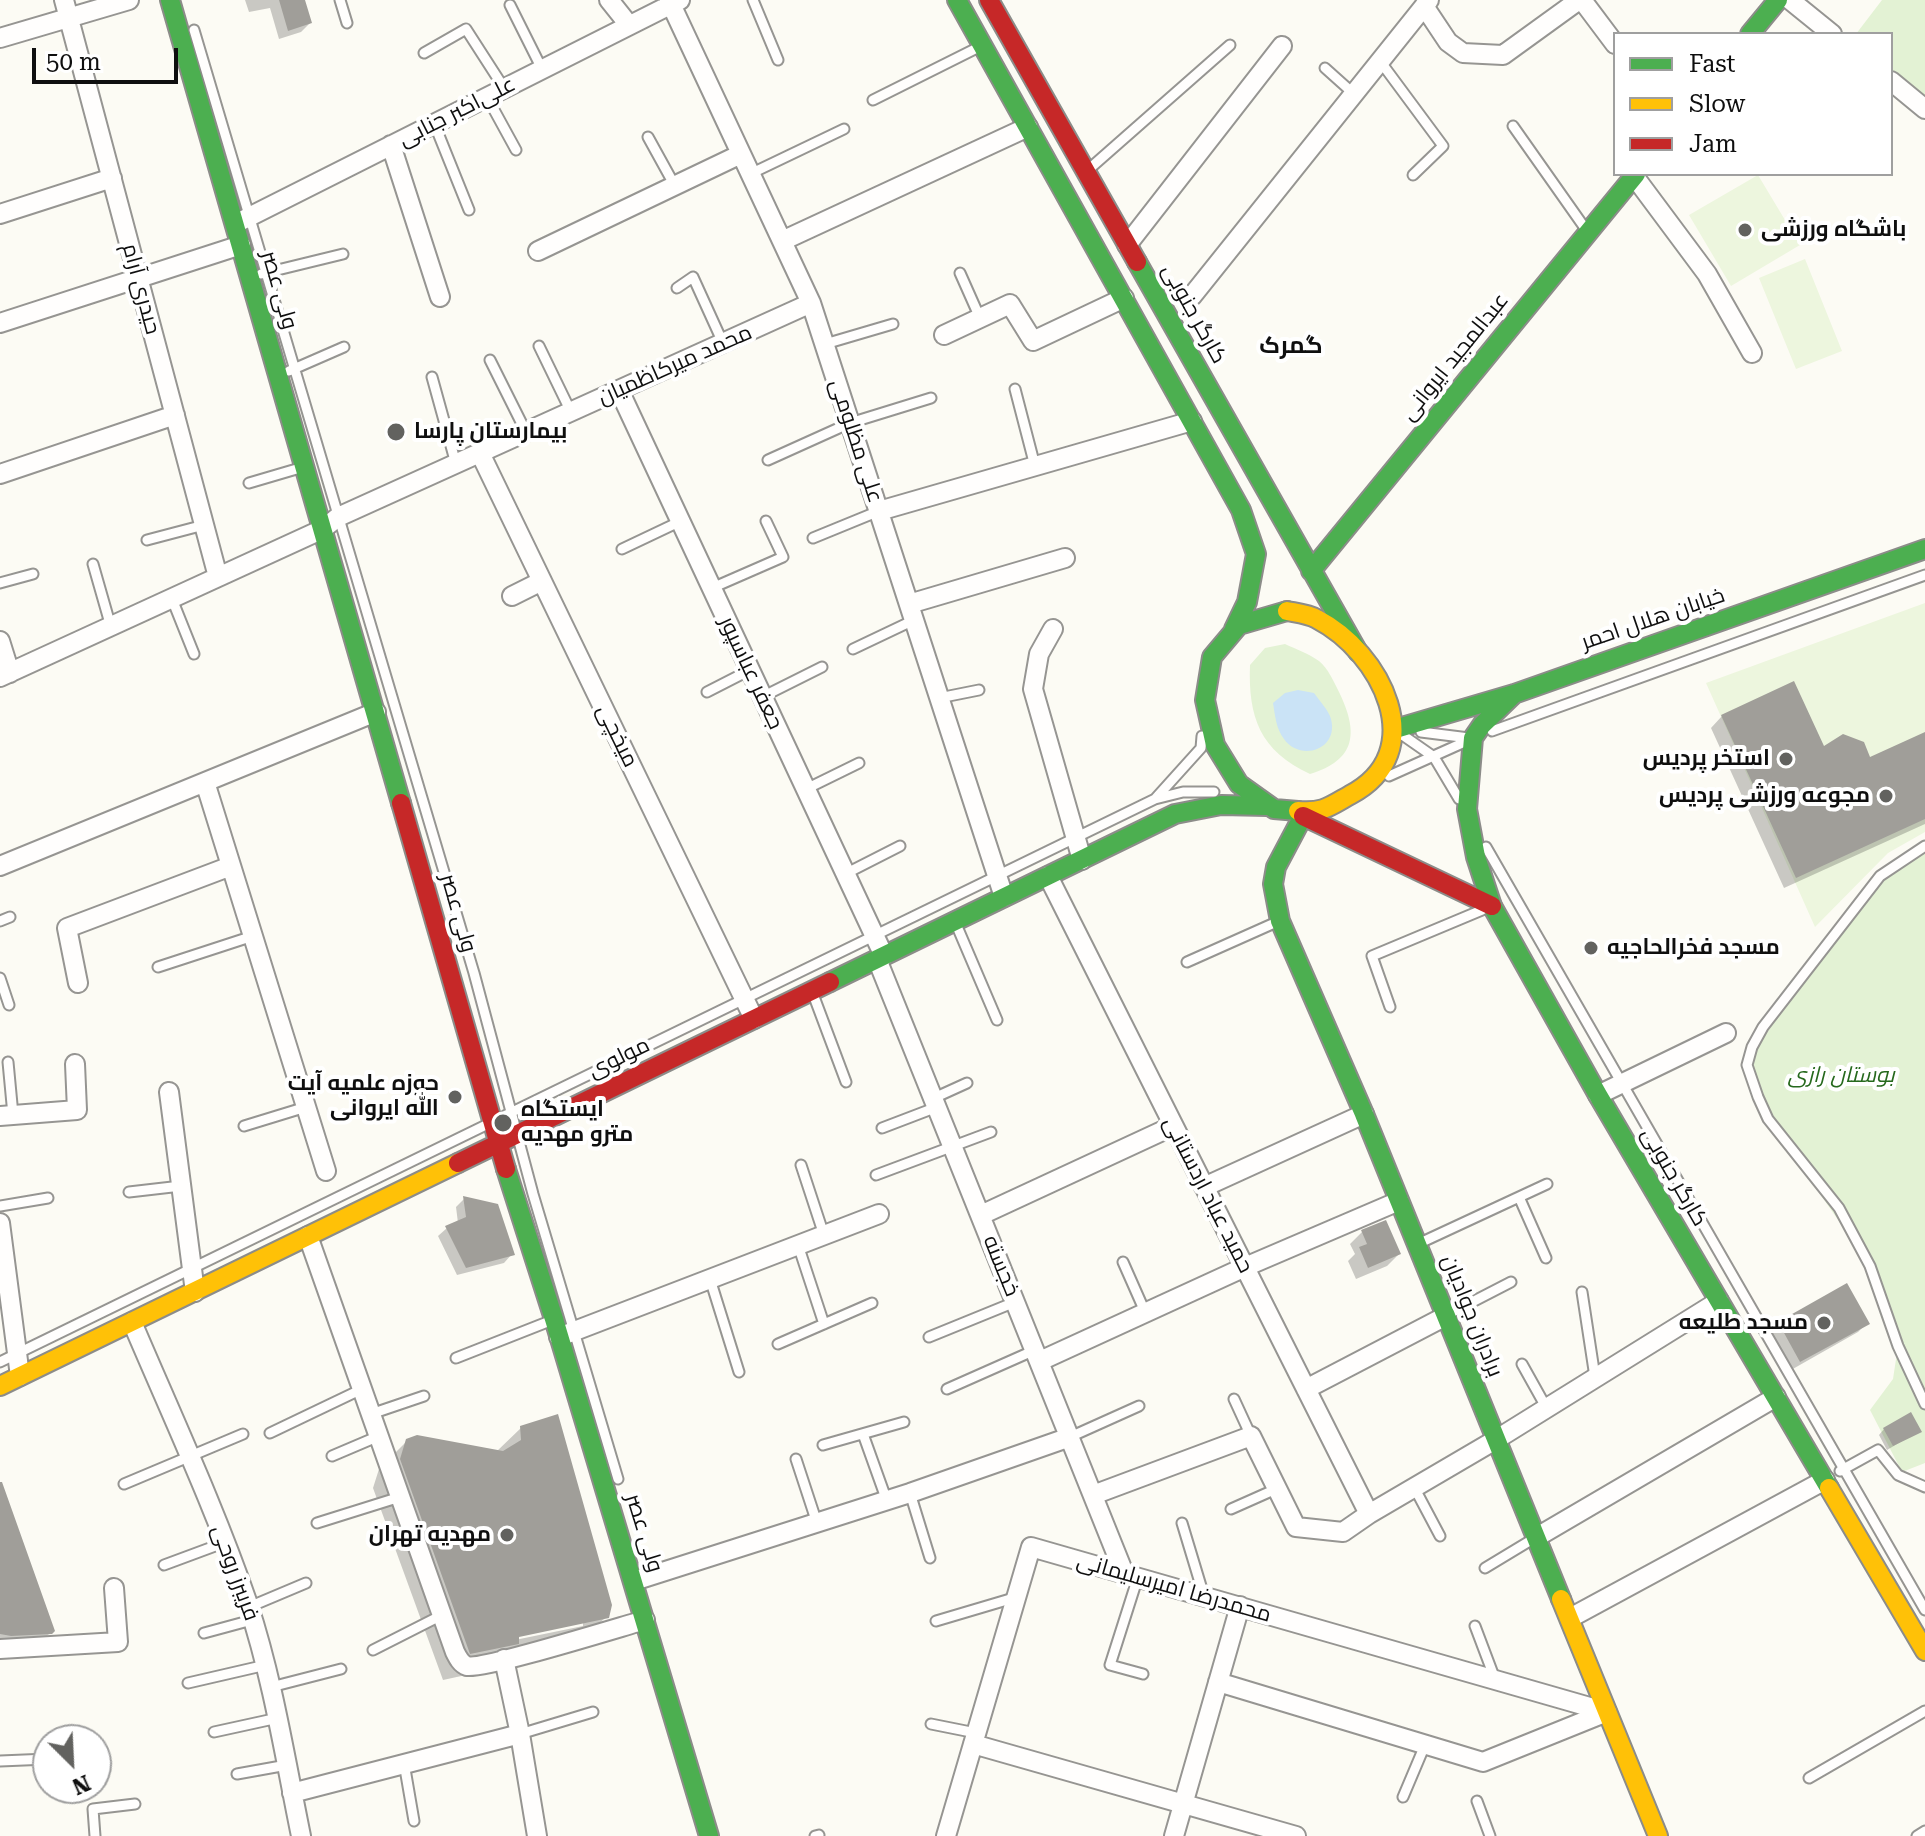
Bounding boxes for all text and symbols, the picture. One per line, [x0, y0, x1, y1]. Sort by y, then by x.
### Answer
scale bar [36, 32, 182, 82]
legend [1613, 32, 1893, 176]
text: 50 m [46, 48, 101, 76]
text: Fast [1689, 50, 1736, 78]
street label: علی‌اکبر جنابی [394, 71, 520, 153]
text: Slow [1689, 90, 1745, 118]
text: Jam [1689, 130, 1737, 158]
place label: باشگاه ورزشی [1761, 217, 1906, 243]
marker: باشگاه ورزشی [1736, 221, 1754, 239]
street label: حیدری آرام [116, 241, 166, 337]
street label: ولی عصر [255, 248, 303, 332]
street label: کارگر جنوبی [1156, 260, 1232, 368]
street label: عبدالمجید ایروانی [1395, 288, 1515, 426]
street label: محمد میرکاظمیان [594, 319, 756, 411]
district label: گمرک [1259, 332, 1323, 360]
street label: علی مظلومی [824, 376, 888, 506]
place label: بیمارستان پارسا [414, 419, 567, 445]
marker: بیمارستان پارسا [385, 421, 407, 443]
street label: خیابان هلال احمر [1578, 582, 1728, 656]
street label: جعفر عباسپور [713, 612, 789, 734]
street label: میخچی [591, 700, 643, 772]
place label: استخر پردیس [1643, 746, 1770, 772]
marker: استخر پردیس [1777, 750, 1795, 768]
place label: مجوعه ورزشی پردیس [1659, 783, 1870, 809]
marker: مجوعه ورزشی پردیس [1877, 787, 1895, 805]
street label: ولی عصر [434, 871, 482, 955]
place label: مسجد فخرالحاجیه [1607, 935, 1780, 961]
marker: مسجد فخرالحاجیه [1582, 939, 1600, 957]
street label: مولوی [584, 1032, 654, 1084]
park label: بوستان رازی [1787, 1063, 1895, 1089]
place label: حوزه علمیه آیت‌ الله ایروانی [288, 1071, 439, 1122]
marker: حوزه علمیه آیت‌ الله ایروانی [446, 1088, 464, 1106]
place label: ایستگاه مترو مهدیه [521, 1097, 633, 1148]
marker: ایستگاه مترو مهدیه [492, 1112, 514, 1134]
street label: حمید عباد اردستانی [1157, 1112, 1259, 1278]
street label: کارگر جنوبی [1635, 1123, 1713, 1231]
street label: خجسته [977, 1232, 1025, 1300]
street label: برادران جوادیان [1436, 1251, 1508, 1381]
place label: مسجد طلیعه [1679, 1310, 1808, 1336]
marker: مسجد طلیعه [1815, 1314, 1833, 1332]
street label: ولی عصر [620, 1491, 668, 1575]
street label: فریبرز روحی [206, 1522, 264, 1624]
place label: مهدیه تهران [369, 1522, 491, 1548]
marker: مهدیه تهران [498, 1526, 516, 1544]
street label: محمدرضا امیرسلیمانی [1074, 1548, 1274, 1628]
north arrow [32, 1724, 112, 1804]
text: N [68, 1770, 94, 1799]

